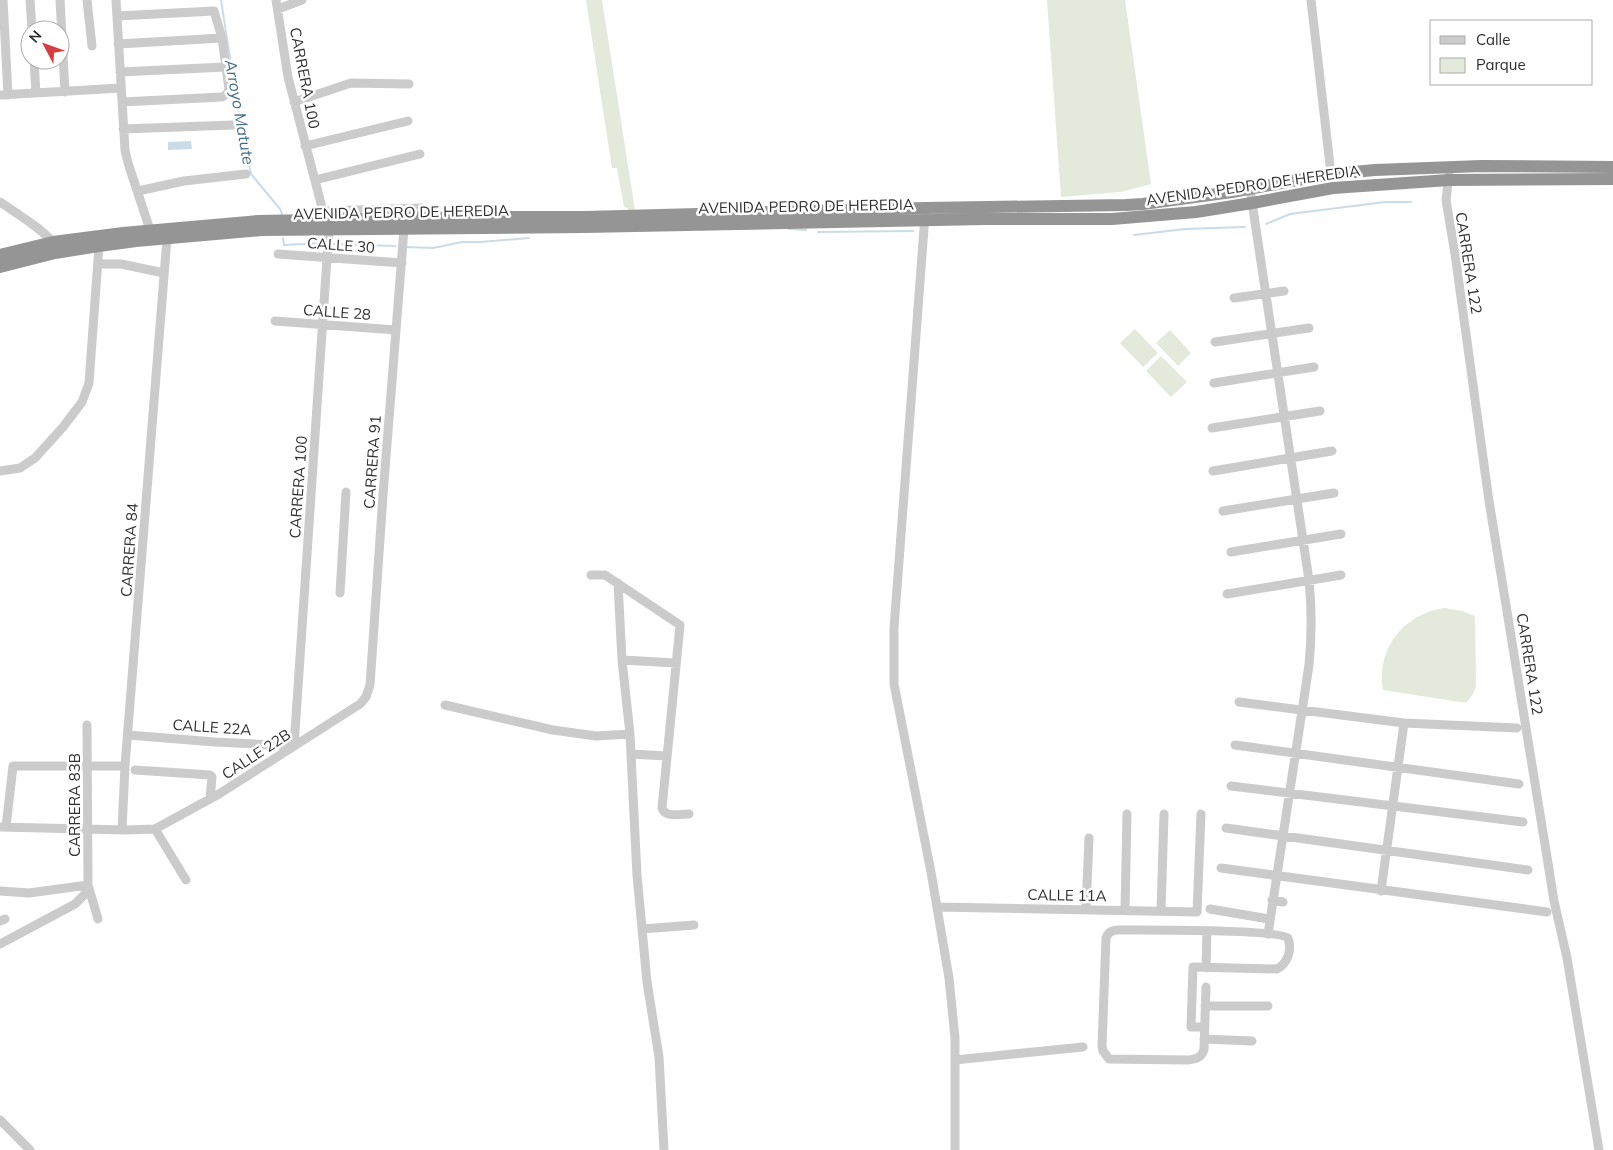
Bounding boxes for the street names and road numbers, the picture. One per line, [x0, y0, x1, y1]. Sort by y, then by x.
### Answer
street label: CARRERA 100 [286, 26, 324, 130]
street label: AVENIDA PEDRO DE HEREDIA [1145, 161, 1361, 209]
street label: AVENIDA PEDRO DE HEREDIA [698, 195, 914, 217]
street label: AVENIDA PEDRO DE HEREDIA [293, 201, 509, 223]
street label: CARRERA 122 [1452, 211, 1486, 315]
street label: CALLE 30 [306, 233, 376, 257]
street label: CALLE 28 [302, 300, 372, 324]
street label: CARRERA 91 [359, 415, 385, 509]
street label: CARRERA 100 [285, 435, 311, 539]
street label: CARRERA 84 [116, 503, 142, 597]
street label: CARRERA 122 [1513, 612, 1547, 716]
street label: CALLE 22A [172, 715, 252, 739]
street label: CALLE 22B [218, 725, 294, 783]
street label: CARRERA 83B [65, 753, 84, 857]
street label: CALLE 11A [1027, 885, 1107, 905]

